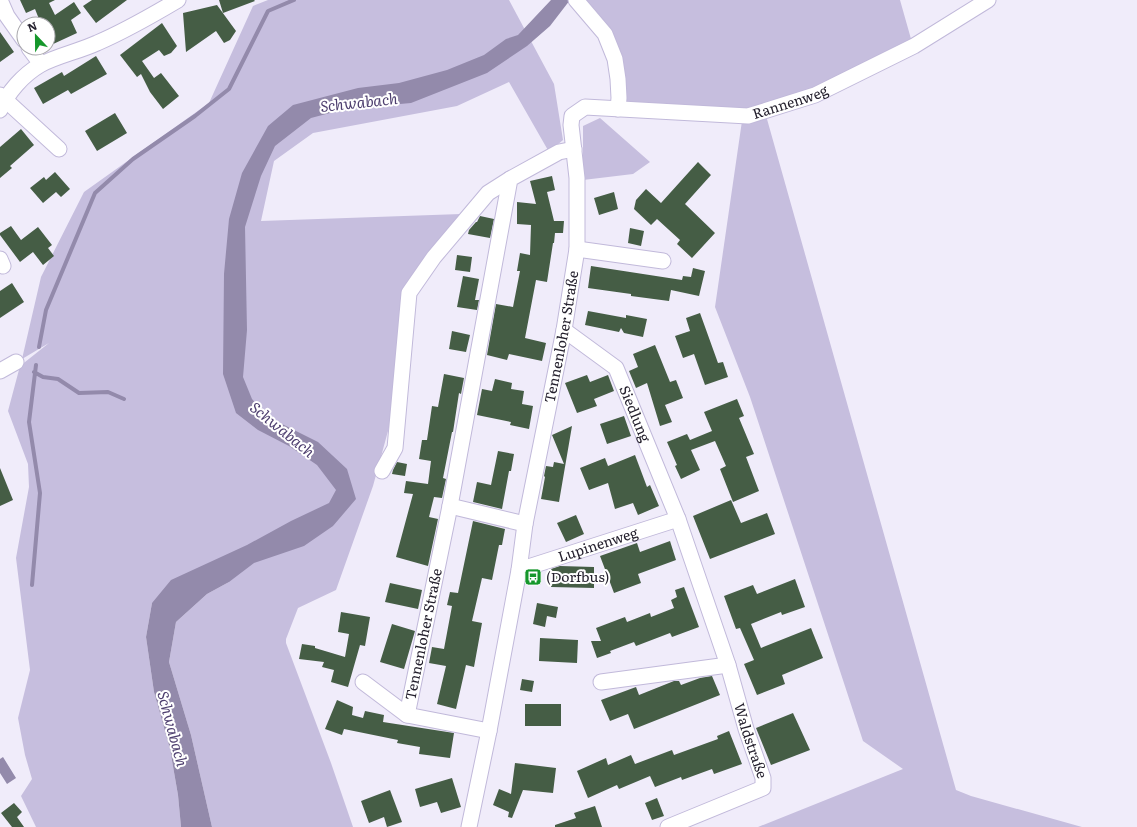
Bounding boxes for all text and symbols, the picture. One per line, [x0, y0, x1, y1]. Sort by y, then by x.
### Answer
north arrow [16, 16, 56, 56]
text: N [25, 17, 39, 35]
street label: Rannenweg [750, 79, 831, 123]
water label: Schwabach [319, 86, 399, 117]
street label: Tennenloher Straße [539, 269, 582, 404]
street label: Siedlung [615, 382, 656, 445]
water label: Schwabach [246, 396, 320, 462]
street label: Lupinenweg [555, 521, 640, 566]
street label: Tennenloher Straße [399, 566, 446, 702]
place label: (Dorfbus) [546, 566, 609, 586]
bus stop icon: (Dorfbus) [523, 567, 543, 587]
water label: Schwabach [152, 688, 195, 769]
street label: Waldstraße [730, 700, 773, 781]

